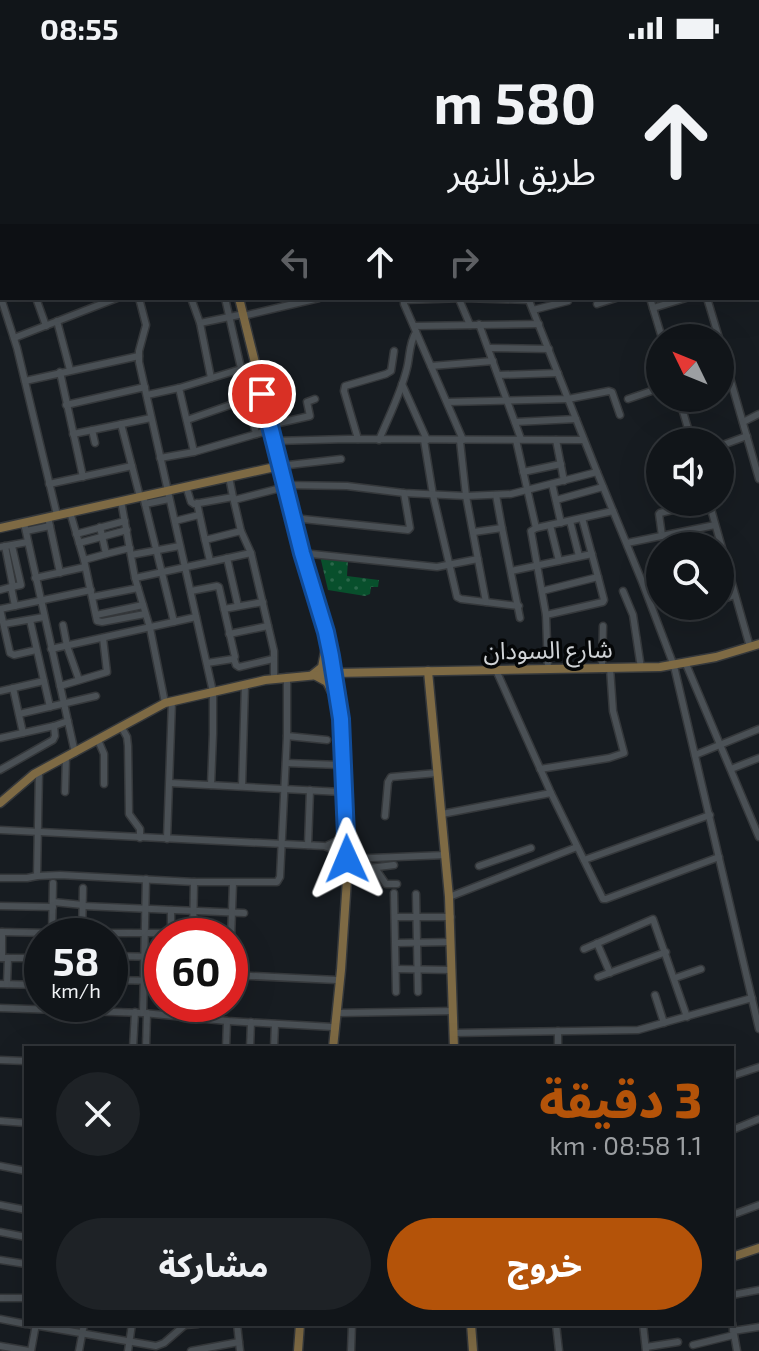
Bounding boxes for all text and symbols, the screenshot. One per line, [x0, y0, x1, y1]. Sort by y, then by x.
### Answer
text: 08:55 [40, 10, 118, 46]
text: 580 m [433, 68, 596, 135]
icon: ahead [624, 88, 728, 192]
text: طريق النهر [448, 149, 596, 192]
icon: left [274, 240, 318, 284]
icon: ahead [358, 240, 402, 284]
icon: right [442, 240, 486, 284]
north arrow [646, 324, 734, 412]
map controls [646, 324, 734, 620]
pin [228, 360, 296, 428]
icon: arrive [240, 372, 284, 416]
button: sound [646, 428, 734, 516]
button: search [646, 532, 734, 620]
street label: شارع السودان [483, 633, 613, 669]
position arrow [305, 817, 389, 901]
speed limit sign: 60 [144, 918, 248, 1022]
text: 58 [52, 936, 99, 984]
text: km/h [51, 978, 101, 1002]
text: 3 دقيقة [539, 1070, 702, 1128]
button: close [56, 1072, 140, 1156]
text: 1.1 km · 08:58 [550, 1129, 702, 1160]
button: مشاركة [56, 1218, 371, 1310]
button: خروج [387, 1218, 702, 1310]

